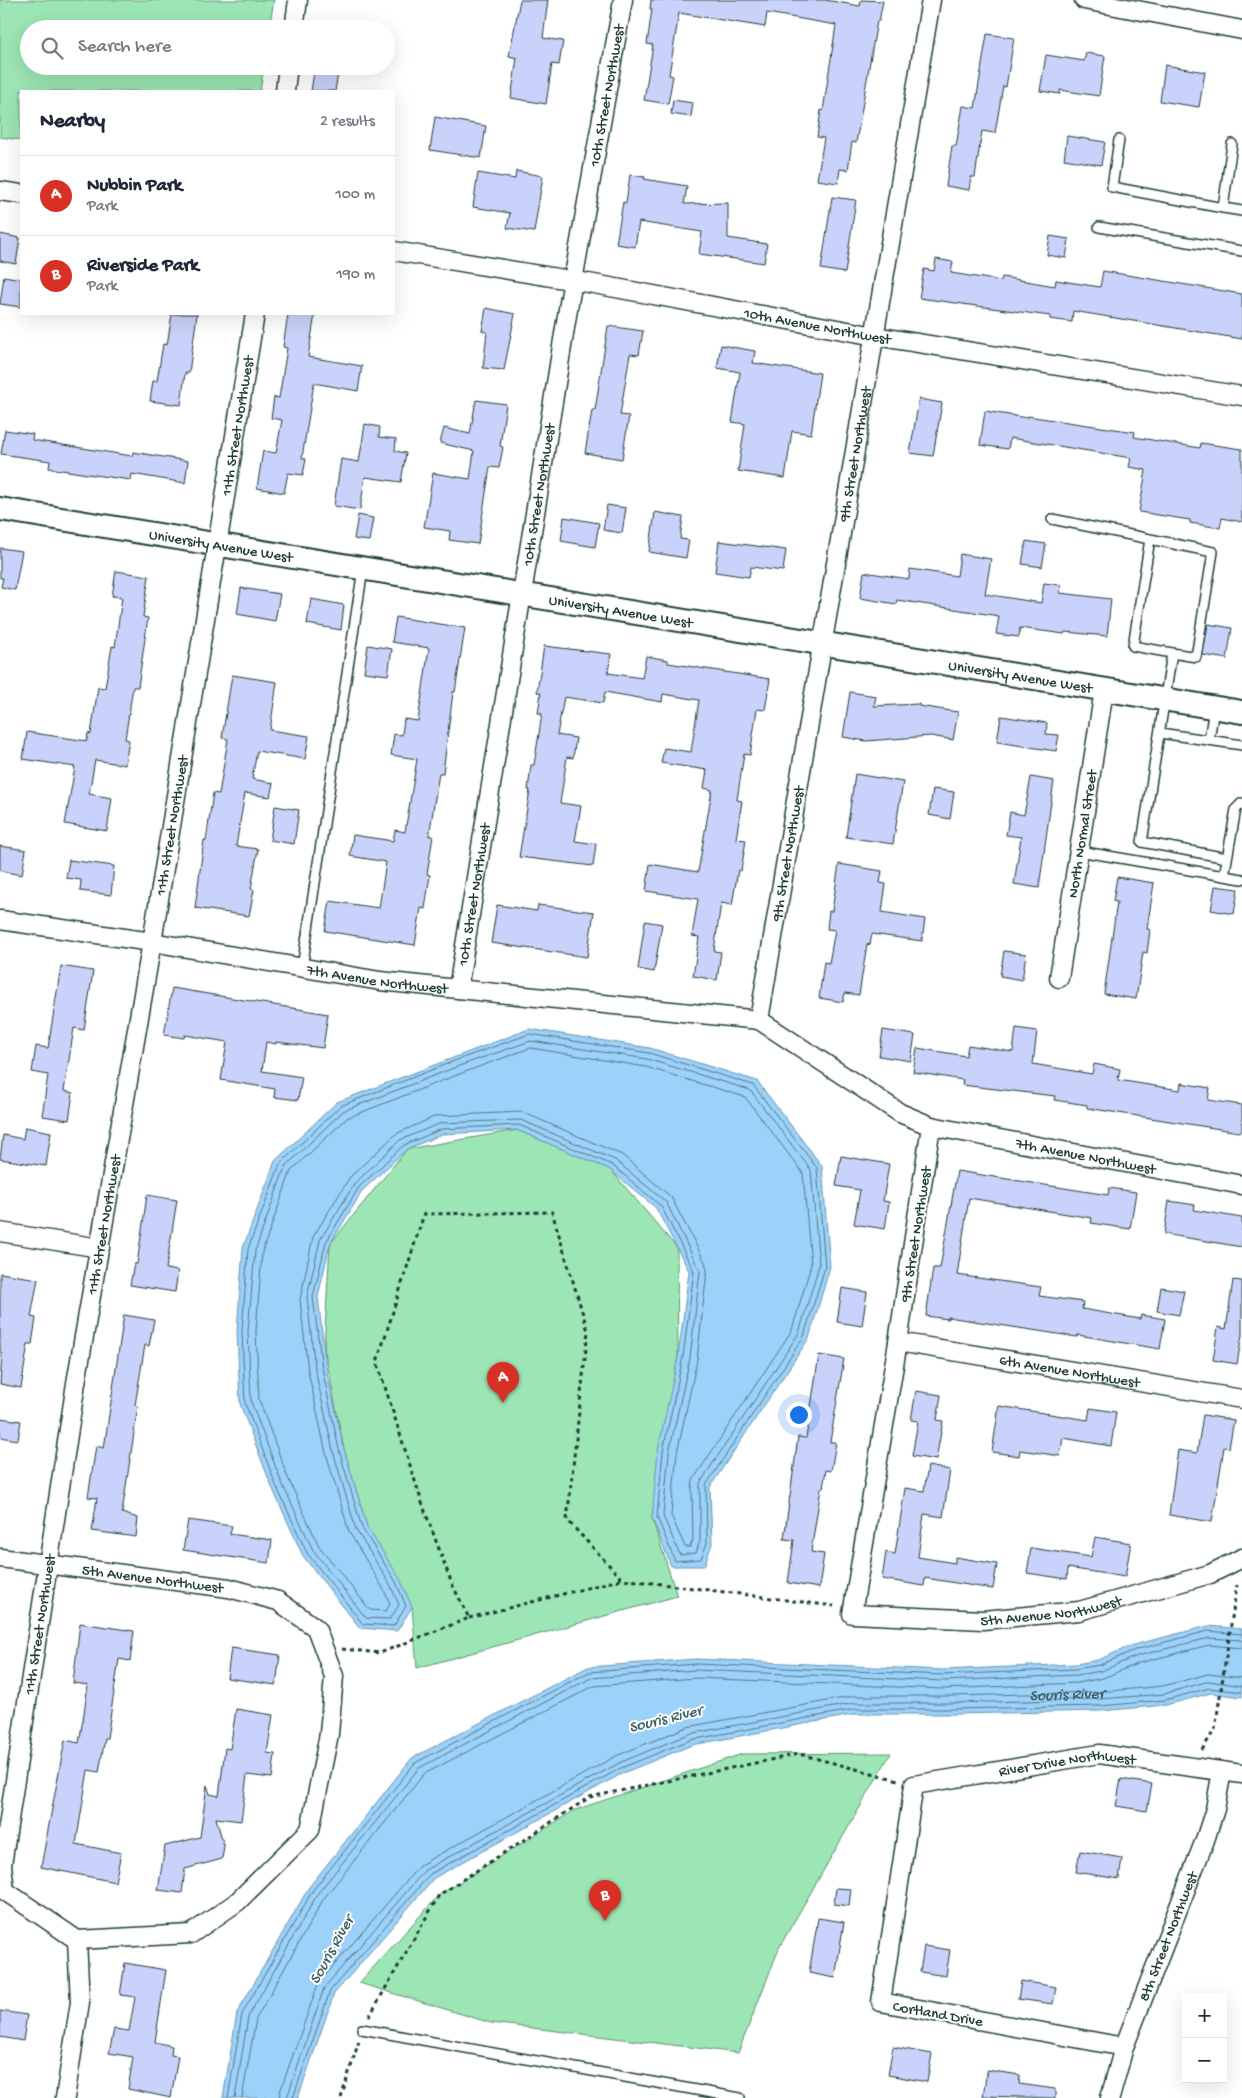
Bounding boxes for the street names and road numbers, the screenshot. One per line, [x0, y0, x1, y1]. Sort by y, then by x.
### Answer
street label: 10th Street Northwest [586, 21, 630, 169]
street label: 10th Avenue Northwest [741, 305, 894, 350]
street label: 11th Street Northwest [218, 353, 259, 498]
street label: 9th Street Northwest [836, 383, 877, 524]
street label: 10th Street Northwest [519, 420, 561, 568]
street label: University Avenue West [147, 526, 296, 568]
street label: University Avenue West [547, 592, 696, 633]
street label: University Avenue West [947, 657, 1095, 699]
street label: 11th Street Northwest [153, 752, 194, 898]
street label: North Normal Street [1065, 767, 1103, 899]
street label: 9th Street Northwest [769, 783, 810, 924]
street label: 10th Street Northwest [455, 820, 496, 968]
street label: 7th Avenue Northwest [304, 961, 451, 999]
street label: 7th Avenue Northwest [1013, 1135, 1159, 1180]
street label: 11th Street Northwest [84, 1152, 126, 1297]
street label: 9th Street Northwest [897, 1163, 937, 1304]
street label: 6th Avenue Northwest [998, 1352, 1143, 1393]
street label: 11th Street Northwest [21, 1551, 61, 1697]
street label: 5th Avenue Northwest [81, 1562, 226, 1598]
street label: 5th Avenue Northwest [980, 1592, 1125, 1631]
street label: River Drive Northwest [998, 1747, 1139, 1782]
street label: 8th Street Northwest [1136, 1868, 1203, 2004]
street label: Cortland Drive [891, 1998, 984, 2032]

